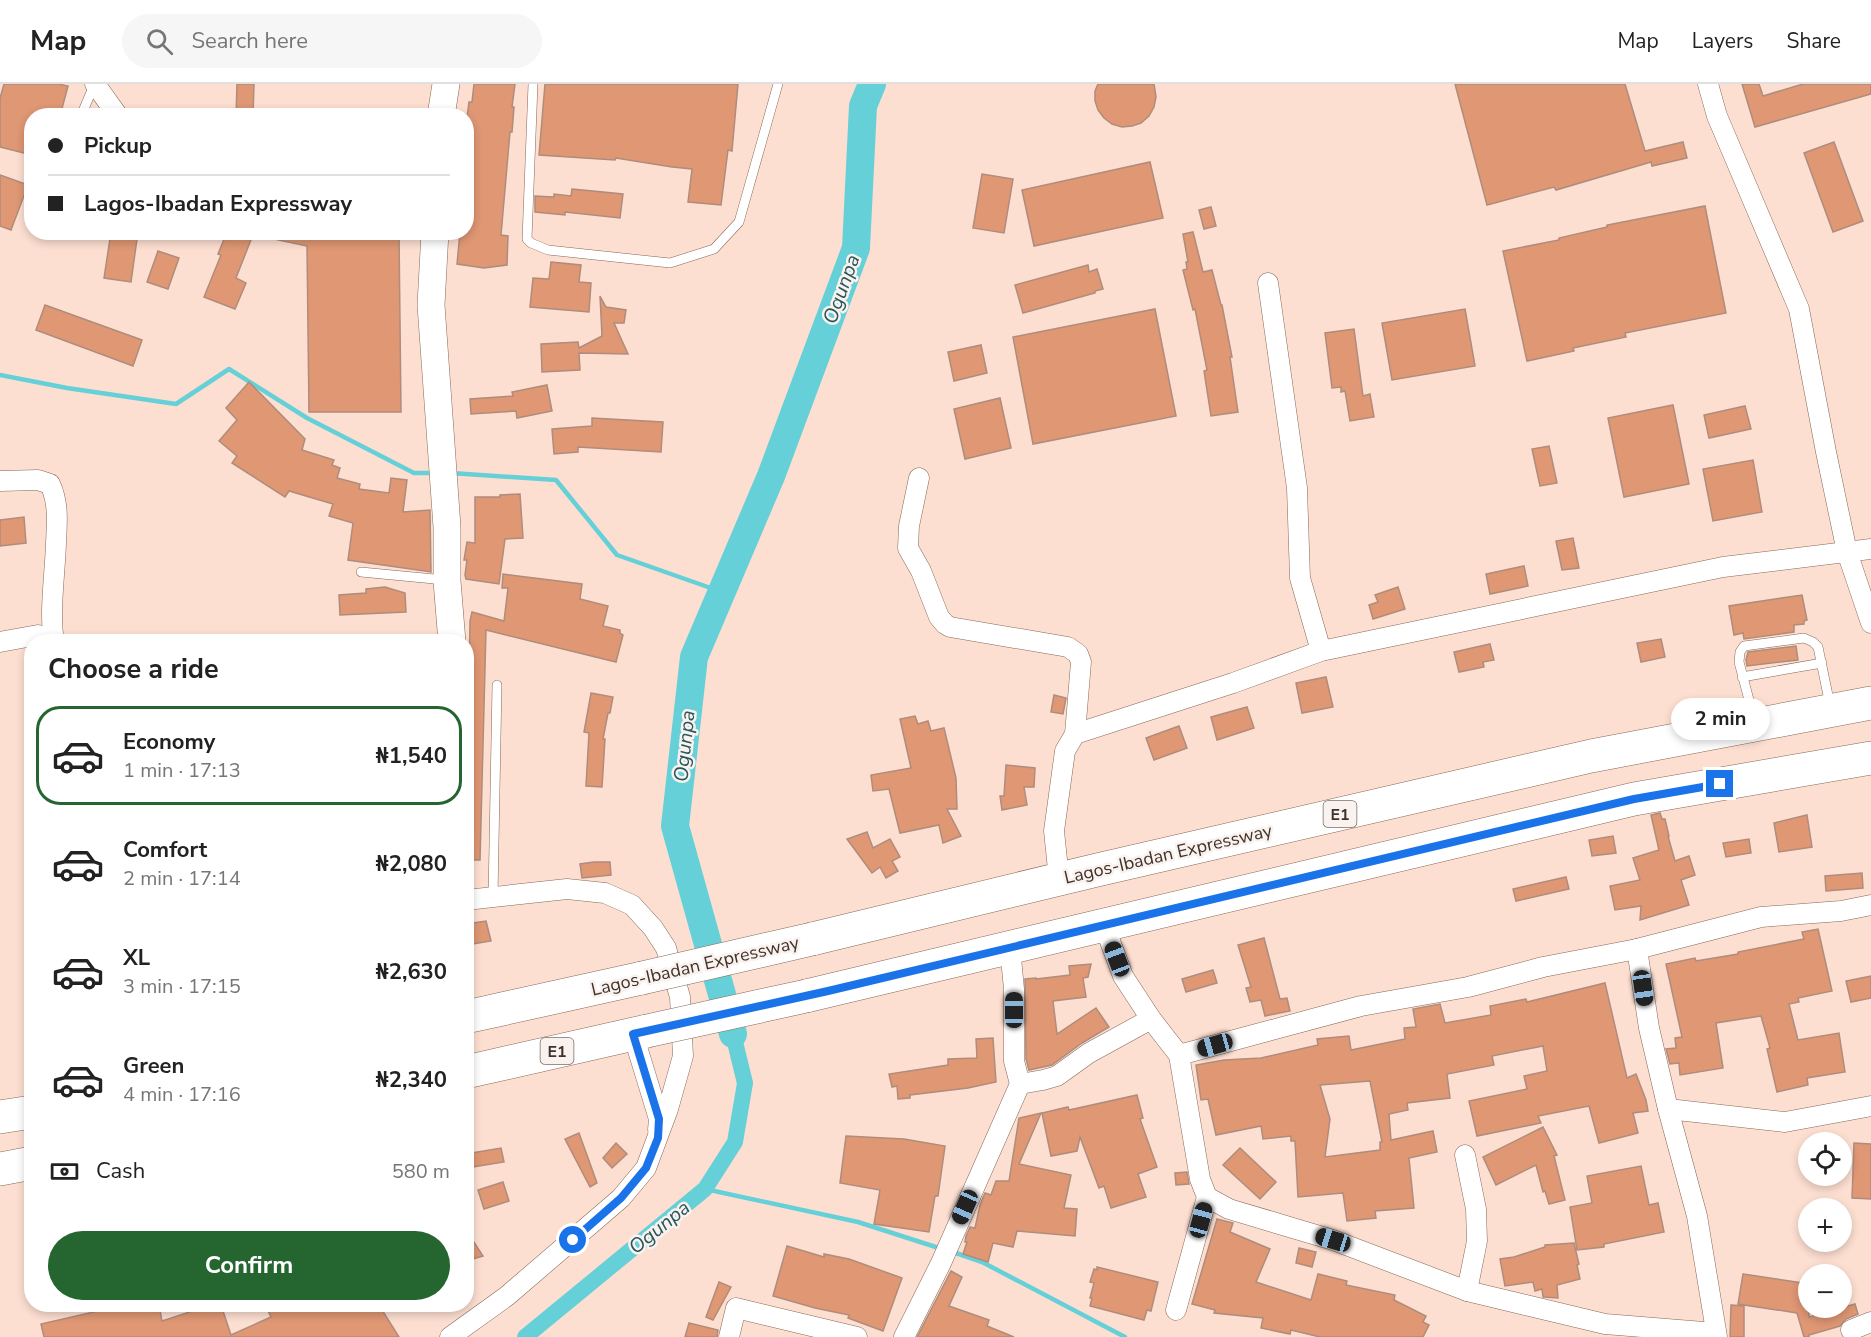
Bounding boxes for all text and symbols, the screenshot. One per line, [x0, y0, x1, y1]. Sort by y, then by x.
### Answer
search box [122, 14, 542, 68]
text: Map [30, 22, 86, 60]
icon: search [143, 25, 176, 58]
text: Search here [191, 26, 308, 56]
text: Map [1617, 27, 1659, 55]
text: Layers [1692, 27, 1753, 55]
text: Share [1786, 27, 1841, 55]
text: Pickup [84, 131, 152, 161]
text: Lagos-Ibadan Expressway [84, 189, 352, 219]
water label: Ogunpa [816, 251, 866, 328]
text: Choose a ride [48, 651, 219, 688]
callout: 2 min [1670, 697, 1770, 739]
text: 2 min [1695, 705, 1746, 732]
water label: Ogunpa [667, 709, 702, 783]
text: Economy [123, 727, 215, 757]
icon: car [51, 729, 105, 783]
text: ₦1,540 [376, 741, 447, 771]
text: 1 min · 17:13 [123, 757, 241, 784]
route end [1706, 770, 1733, 797]
road number: E1 [1324, 801, 1356, 827]
street label: Lagos-Ibadan Expressway [1062, 818, 1275, 890]
text: Comfort [123, 835, 207, 865]
icon: car [51, 837, 105, 891]
text: ₦2,080 [376, 849, 447, 879]
text: 2 min · 17:14 [123, 865, 241, 892]
street label: Lagos-Ibadan Expressway [589, 930, 802, 1002]
car [1102, 939, 1132, 979]
text: XL [123, 943, 150, 973]
icon: car [51, 945, 105, 999]
text: ₦2,630 [376, 957, 447, 987]
car [1632, 969, 1654, 1007]
text: 3 min · 17:15 [123, 973, 241, 1000]
car [1005, 992, 1023, 1028]
car [1195, 1031, 1235, 1059]
road number: E1 [540, 1038, 574, 1064]
text: Green [123, 1051, 184, 1081]
icon: car [51, 1053, 105, 1107]
text: ₦2,340 [376, 1065, 447, 1095]
text: 4 min · 17:16 [123, 1081, 241, 1108]
map controls [1798, 1132, 1852, 1318]
button: locate [1798, 1132, 1852, 1186]
icon: cash [48, 1155, 81, 1188]
text: Cash [96, 1156, 145, 1186]
text: 580 m [392, 1158, 450, 1185]
car [949, 1187, 981, 1227]
water label: Ogunpa [623, 1194, 696, 1261]
button: + [1798, 1198, 1852, 1252]
car [1188, 1200, 1214, 1240]
route start [559, 1226, 586, 1253]
car [1313, 1226, 1353, 1254]
button: Confirm [48, 1231, 450, 1300]
button: − [1798, 1264, 1852, 1318]

